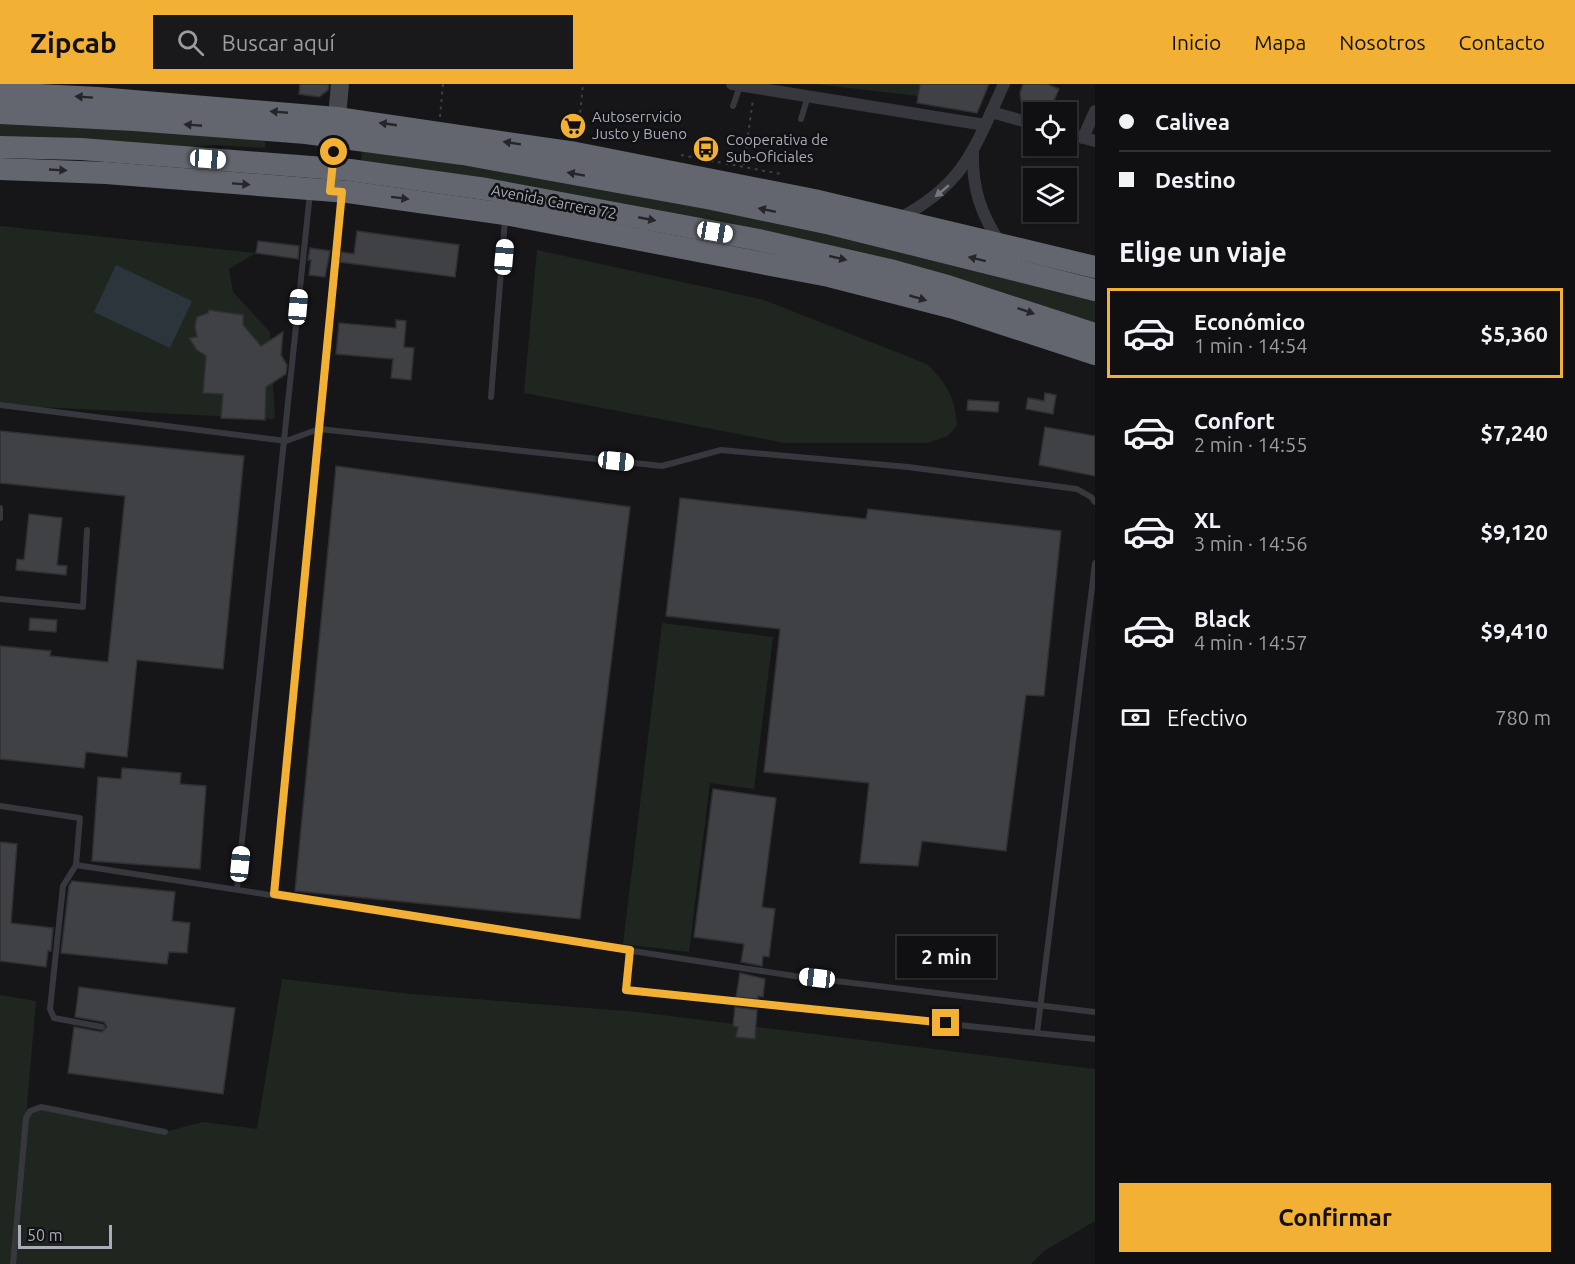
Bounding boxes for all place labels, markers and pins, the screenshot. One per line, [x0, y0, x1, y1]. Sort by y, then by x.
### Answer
place label: Autoserrvicio Justo y Bueno [592, 108, 687, 142]
supermarket icon: Autoserrvicio Justo y Bueno [558, 111, 588, 141]
place label: Cooperativa de Sub-Oficiales [726, 131, 828, 165]
bus stop icon: Cooperativa de Sub-Oficiales [691, 134, 721, 164]

